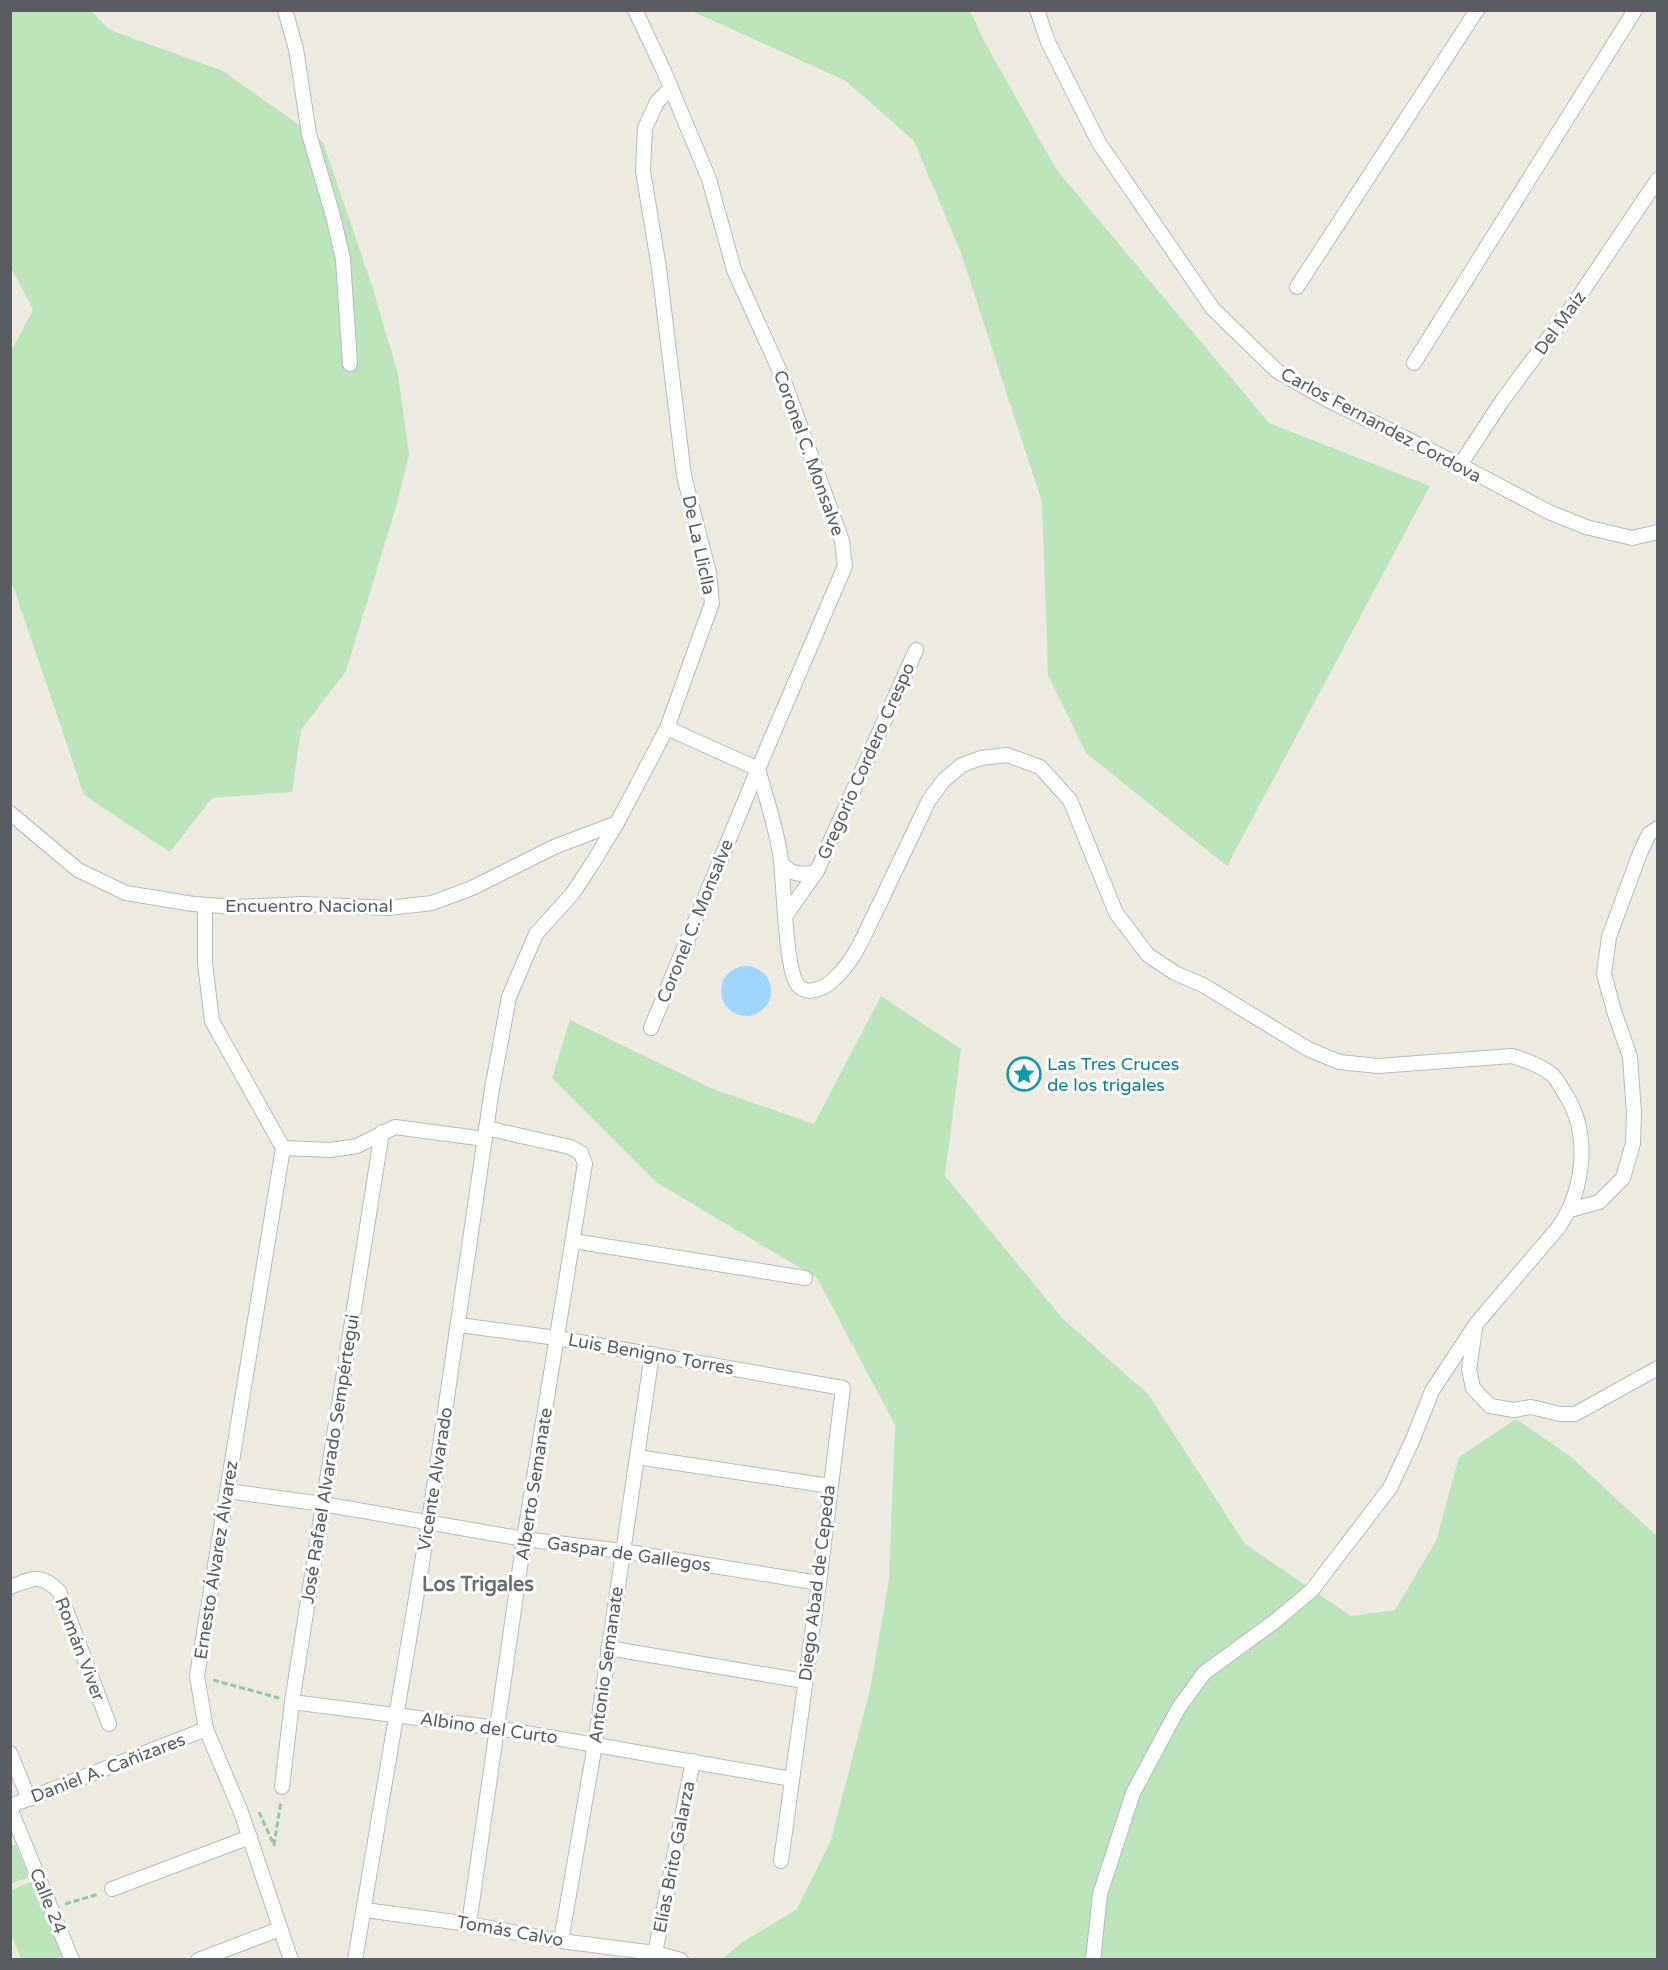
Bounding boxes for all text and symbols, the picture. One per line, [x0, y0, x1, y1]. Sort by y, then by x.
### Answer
street label: Del Maíz [1530, 287, 1591, 359]
street label: Carlos Fernandez Cordova [1277, 363, 1485, 487]
street label: Coronel C. Monsalve [769, 367, 849, 539]
street label: De La Lliclla [678, 493, 720, 597]
street label: Gregorio Cordero Crespo [813, 659, 919, 863]
street label: Coronel C. Monsalve [652, 836, 738, 1006]
street label: Encuentro Nacional [225, 895, 393, 917]
place label: Las Tres Cruces de los trigales [1047, 1053, 1179, 1096]
place icon: Las Tres Cruces de los trigales [1006, 1056, 1042, 1092]
street label: José Rafael Alvarado Sempértegui [296, 1313, 364, 1605]
street label: Luis Benigno Torres [566, 1329, 736, 1379]
street label: Vicente Alvarado [413, 1405, 457, 1553]
street label: Alberto Semanate [511, 1406, 557, 1562]
street label: Ernesto Álvarez Álvarez [189, 1459, 243, 1661]
street label: Diego Abad de Cepeda [794, 1484, 840, 1682]
street label: Gaspar de Gallegos [546, 1532, 712, 1576]
district label: Los Trigales [422, 1573, 534, 1597]
street label: Antonio Semanate [584, 1585, 628, 1745]
street label: Román Viver [50, 1594, 110, 1704]
street label: Albino del Curto [419, 1707, 559, 1749]
street label: Daniel A. Cañizares [28, 1728, 188, 1808]
street label: Elías Brito Galarza [648, 1779, 700, 1935]
street label: Calle 24 [25, 1865, 71, 1937]
street label: Tomás Calvo [455, 1911, 565, 1951]

